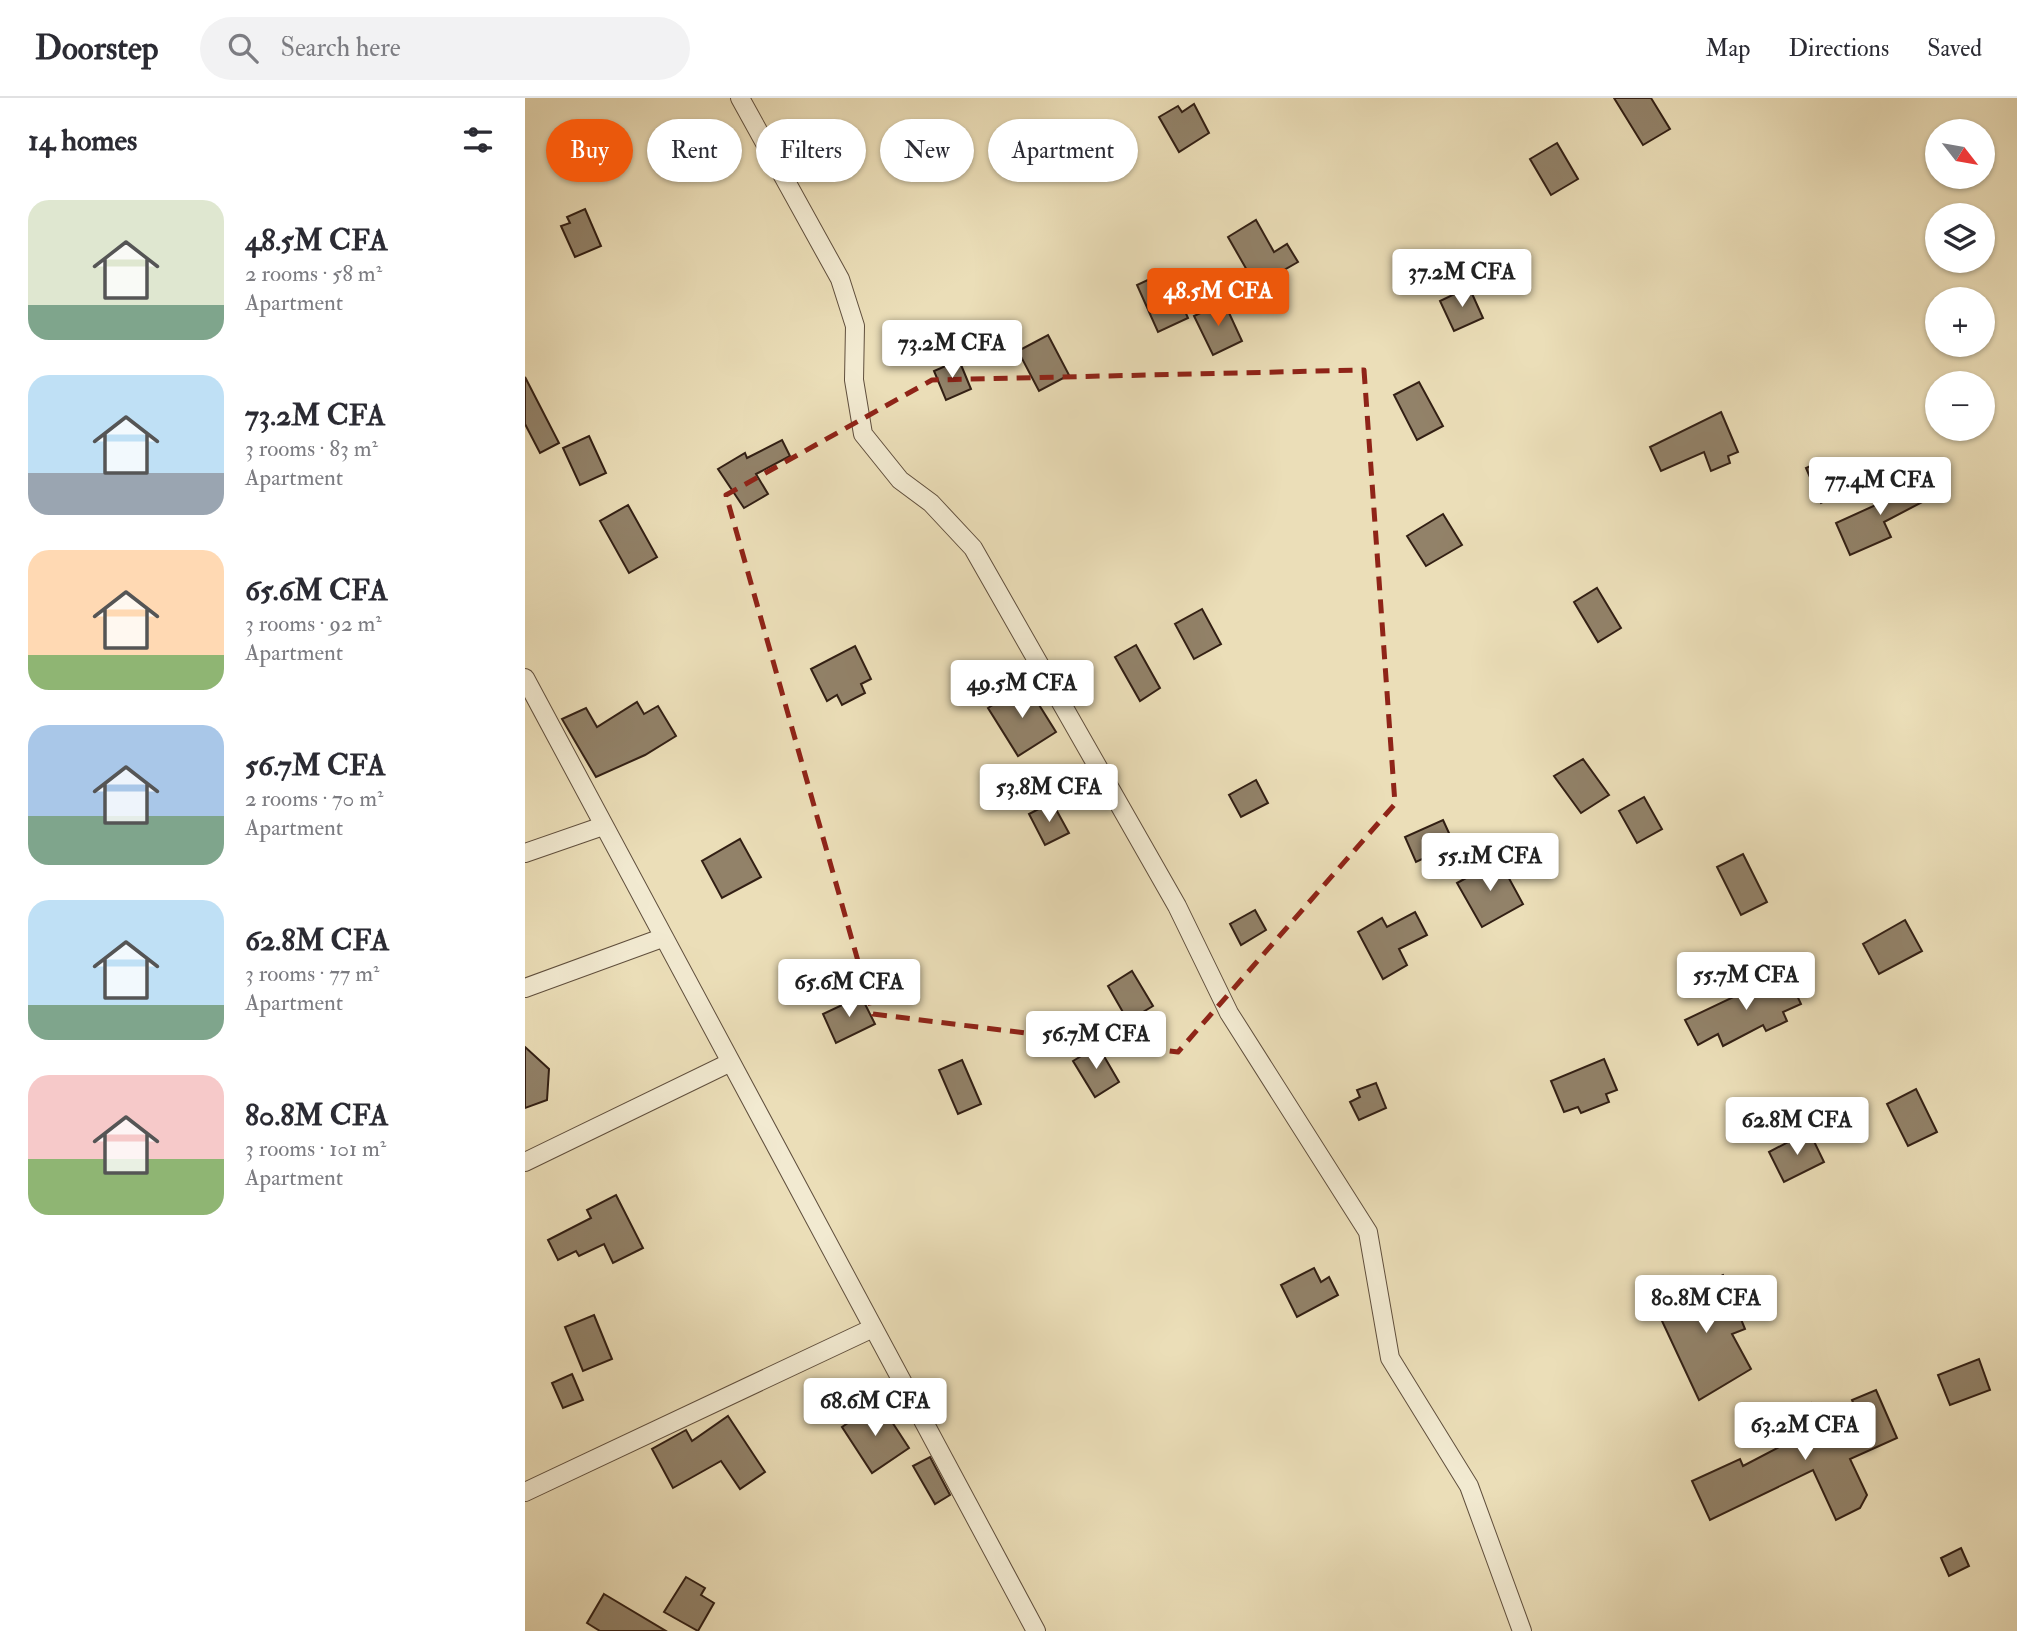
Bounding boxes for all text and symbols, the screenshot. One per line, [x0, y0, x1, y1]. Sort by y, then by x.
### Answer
search box [200, 17, 690, 80]
text: Doorstep [35, 28, 158, 69]
icon: search [224, 29, 262, 67]
text: Search here [280, 32, 401, 64]
text: Map [1705, 33, 1750, 64]
text: Directions [1788, 33, 1889, 64]
text: Saved [1927, 33, 1982, 64]
chip: Buy [546, 119, 633, 182]
chip: Rent [647, 119, 742, 182]
chip: Filters [756, 119, 866, 182]
chip: New [880, 119, 974, 182]
chip: Apartment [988, 119, 1138, 182]
north arrow [1925, 119, 1995, 189]
map controls [1925, 119, 1995, 441]
icon: filters [459, 121, 497, 159]
text: 14 homes [28, 122, 137, 159]
button: layers [1925, 203, 1995, 273]
text: 48.5M CFA [245, 222, 388, 259]
icon: home [84, 228, 168, 312]
pin: 37.2M CFA [1382, 250, 1542, 309]
text: 37.2M CFA [1408, 257, 1516, 286]
text: 2 rooms · 58 m² [245, 259, 382, 288]
pin: 48.5M CFA [1138, 268, 1298, 328]
text: 48.5M CFA [1163, 276, 1273, 305]
button: + [1925, 287, 1995, 357]
text: Apartment [245, 288, 343, 317]
pin: 73.2M CFA [872, 320, 1032, 380]
text: 73.2M CFA [898, 328, 1006, 357]
button: − [1925, 371, 1995, 441]
text: 73.2M CFA [245, 397, 386, 434]
icon: home [84, 403, 168, 487]
text: 3 rooms · 83 m² [245, 434, 378, 463]
pin: 77.4M CFA [1800, 458, 1960, 517]
text: Apartment [245, 463, 343, 492]
text: 77.4M CFA [1825, 465, 1935, 494]
text: 65.6M CFA [245, 572, 388, 609]
icon: home [84, 578, 168, 662]
text: 3 rooms · 92 m² [245, 609, 382, 638]
text: Apartment [245, 638, 343, 667]
pin: 49.5M CFA [942, 660, 1102, 720]
text: 49.5M CFA [967, 668, 1077, 697]
text: 56.7M CFA [245, 747, 386, 784]
icon: home [84, 753, 168, 837]
pin: 53.8M CFA [969, 764, 1129, 824]
text: 53.8M CFA [996, 772, 1102, 801]
text: 2 rooms · 70 m² [245, 784, 384, 813]
text: Apartment [245, 813, 343, 842]
pin: 55.1M CFA [1410, 834, 1570, 893]
text: 55.1M CFA [1438, 841, 1542, 870]
text: 62.8M CFA [245, 922, 389, 959]
icon: home [84, 928, 168, 1012]
pin: 55.7M CFA [1666, 953, 1826, 1012]
text: 3 rooms · 77 m² [245, 959, 380, 988]
pin: 65.6M CFA [769, 960, 929, 1019]
text: 55.7M CFA [1693, 960, 1799, 989]
text: 65.6M CFA [794, 967, 904, 996]
text: Apartment [245, 988, 343, 1017]
pin: 56.7M CFA [1016, 1012, 1176, 1071]
text: 56.7M CFA [1042, 1019, 1150, 1048]
text: 80.8M CFA [245, 1097, 389, 1134]
pin: 62.8M CFA [1717, 1098, 1877, 1157]
icon: home [84, 1103, 168, 1187]
text: 62.8M CFA [1742, 1105, 1852, 1134]
text: 3 rooms · 101 m² [245, 1134, 386, 1163]
text: Apartment [245, 1163, 343, 1192]
pin: 80.8M CFA [1626, 1276, 1786, 1335]
text: 80.8M CFA [1651, 1283, 1761, 1312]
pin: 68.6M CFA [795, 1378, 955, 1438]
text: 68.6M CFA [820, 1386, 930, 1415]
pin: 63.2M CFA [1725, 1402, 1885, 1462]
text: 63.2M CFA [1751, 1410, 1859, 1439]

